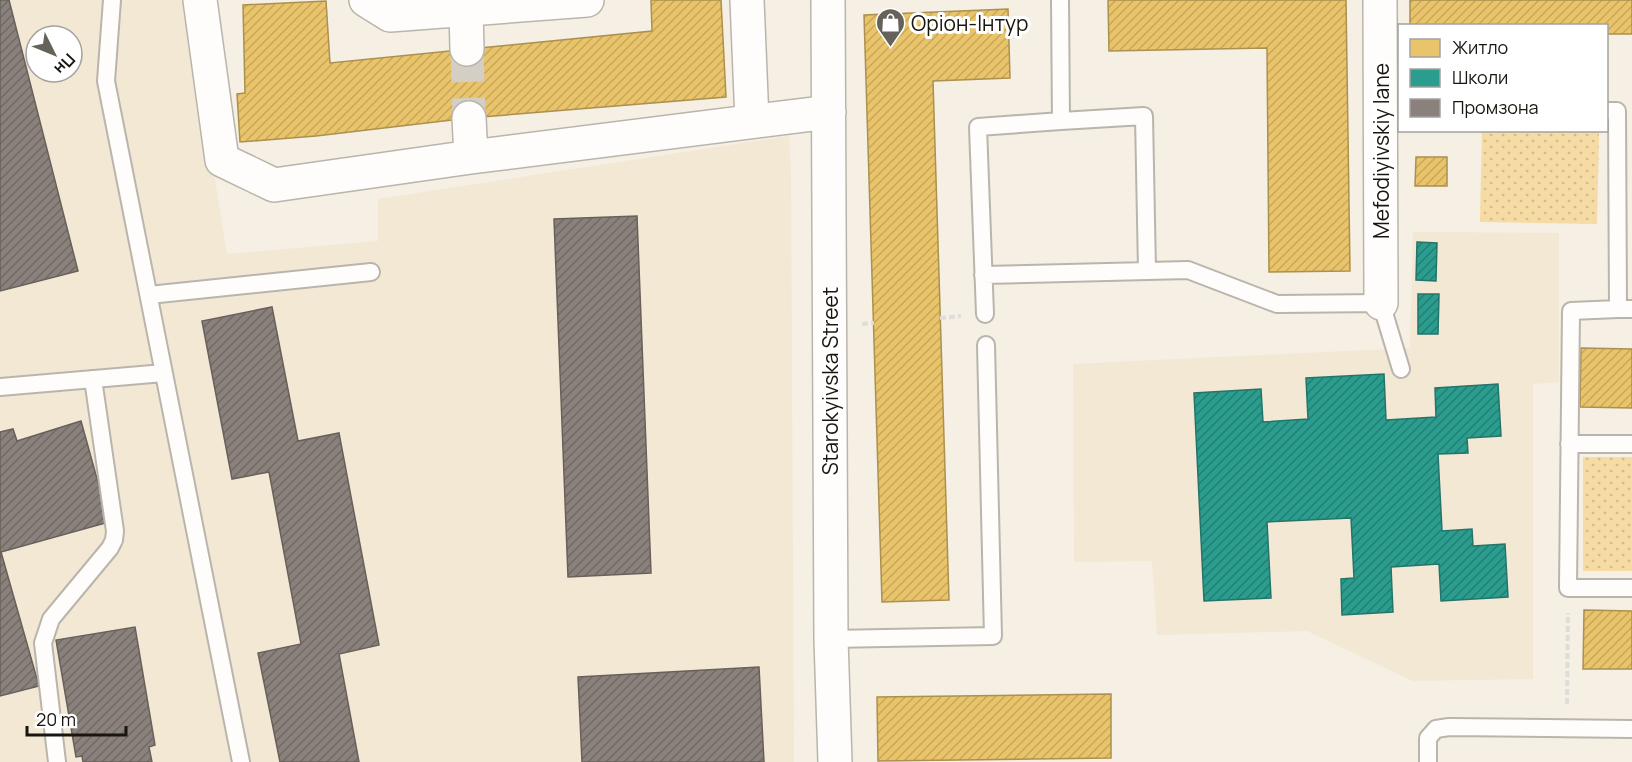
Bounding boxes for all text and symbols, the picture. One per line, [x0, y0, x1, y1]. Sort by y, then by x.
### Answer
shop icon: Оріон-Інтур [874, 7, 906, 49]
place label: Оріон-Інтур [911, 9, 1029, 37]
north arrow [24, 24, 84, 84]
legend [1398, 24, 1608, 132]
text: Житло [1452, 35, 1508, 59]
text: Пн [50, 49, 80, 80]
street label: Mefodiyivskiy lane [1367, 63, 1395, 239]
text: Школи [1452, 65, 1508, 89]
text: Промзона [1452, 95, 1539, 119]
street label: Starokyivska Street [816, 287, 844, 475]
scale bar [27, 699, 126, 737]
text: 20 m [36, 707, 76, 731]

